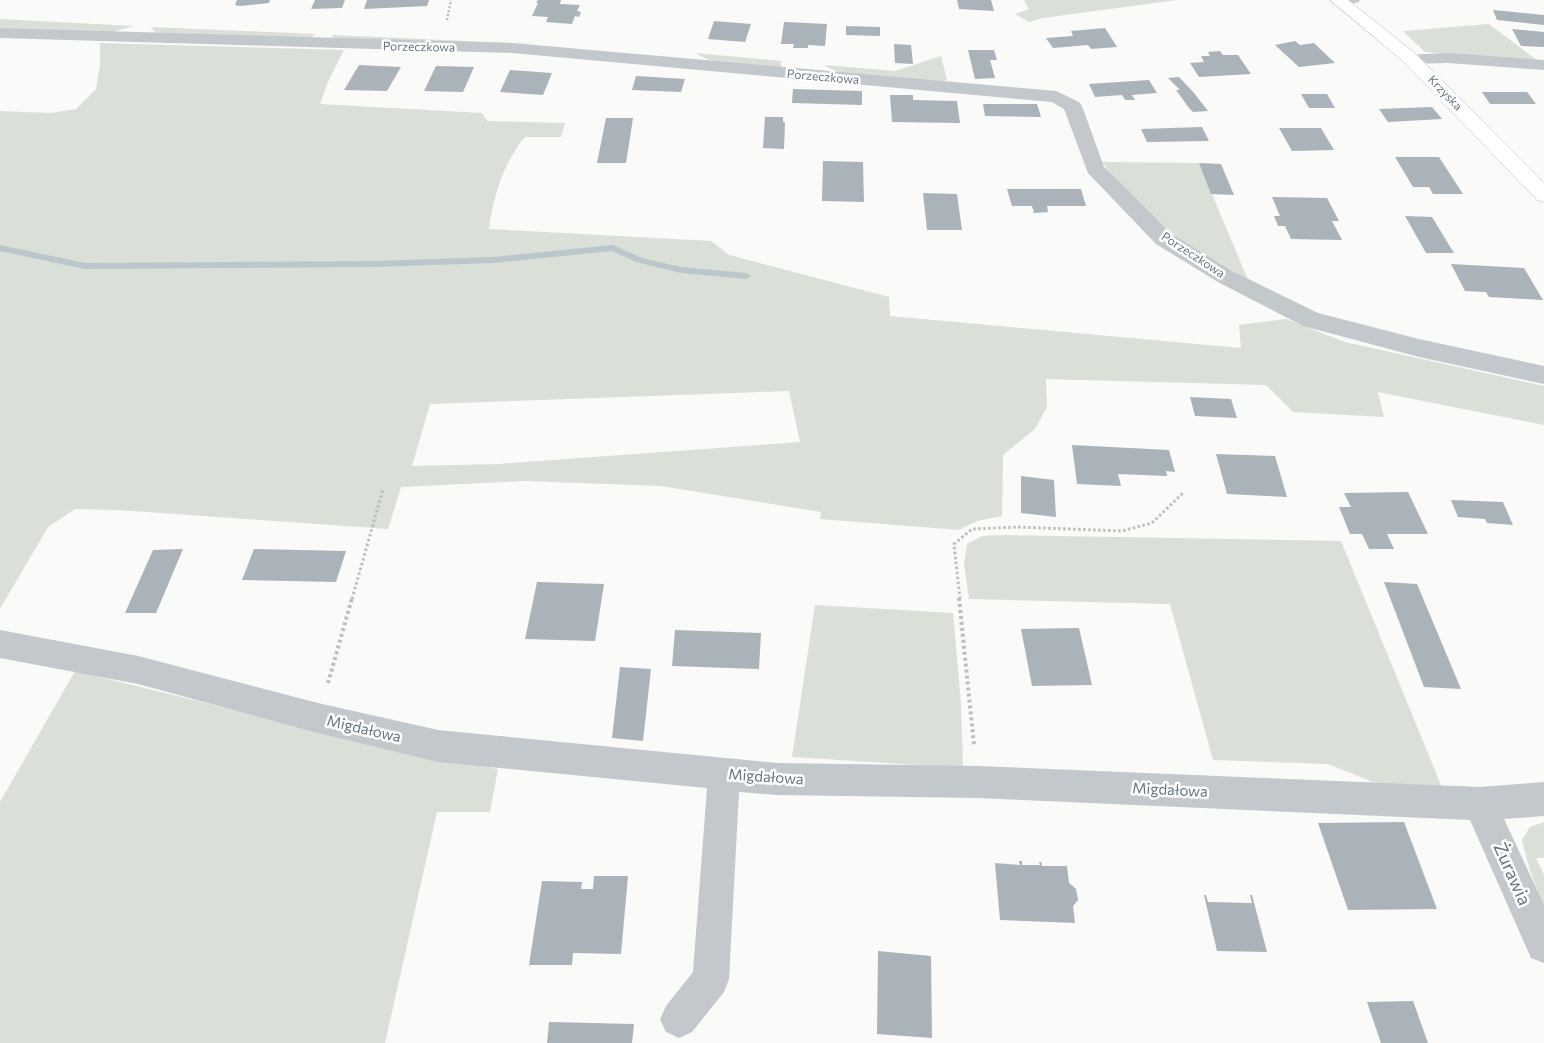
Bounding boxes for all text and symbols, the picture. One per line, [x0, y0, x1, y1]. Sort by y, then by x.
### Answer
street label: Porzeczkowa [383, 39, 455, 55]
street label: Porzeczkowa [786, 67, 860, 87]
street label: Krzyska [1425, 72, 1465, 114]
street label: Porzeczkowa [1159, 229, 1227, 281]
street label: Migdałowa [325, 712, 403, 746]
street label: Migdałowa [728, 765, 804, 789]
street label: Migdałowa [1132, 779, 1208, 801]
street label: Żurawia [1489, 839, 1535, 909]

